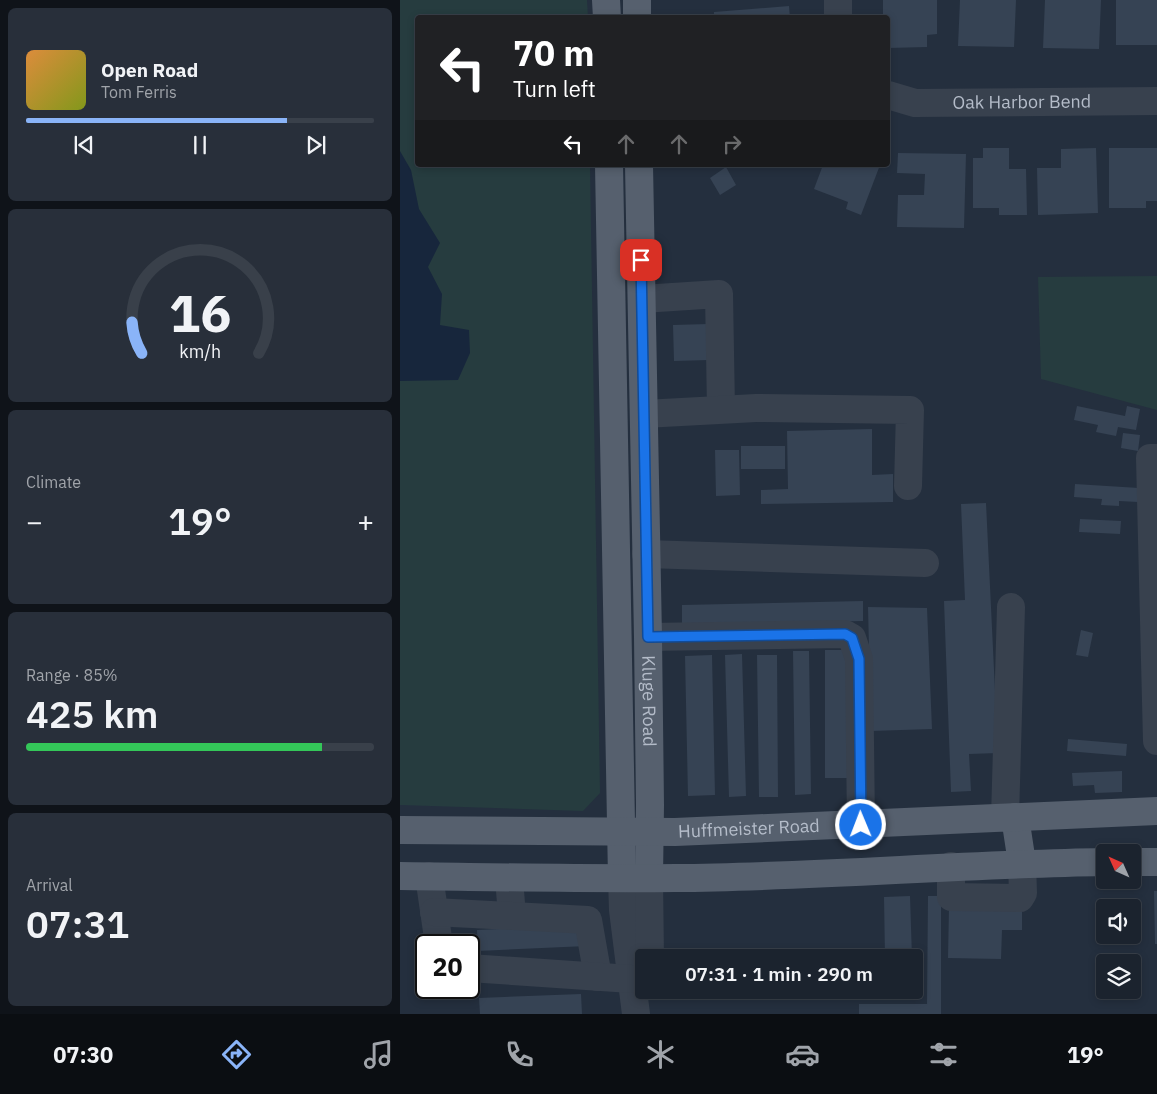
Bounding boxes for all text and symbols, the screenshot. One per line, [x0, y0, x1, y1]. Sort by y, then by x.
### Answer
text: 70 m [513, 30, 595, 76]
icon: left [430, 35, 495, 100]
text: Open Road [101, 58, 198, 82]
text: Turn left [513, 74, 596, 103]
text: Tom Ferris [101, 82, 177, 102]
street label: Oak Harbor Bend [952, 90, 1091, 114]
icon: left [559, 130, 587, 158]
icon: ahead [612, 130, 640, 158]
icon: ahead [665, 130, 693, 158]
icon: right [718, 130, 746, 158]
icon: previous [70, 131, 98, 159]
icon: pause [186, 131, 214, 159]
icon: next [302, 131, 330, 159]
pin [620, 239, 662, 281]
icon: arrive [627, 246, 655, 274]
text: 16 [169, 279, 231, 346]
text: km/h [179, 340, 221, 363]
text: Climate [26, 472, 81, 492]
text: 19° [168, 496, 232, 545]
text: − [26, 503, 43, 540]
text: + [357, 503, 374, 540]
street label: Kluge Road [637, 655, 661, 747]
text: Range · 85% [26, 665, 118, 685]
text: 425 km [26, 689, 158, 738]
position arrow [834, 798, 886, 850]
street label: Huffmeister Road [678, 814, 820, 843]
north arrow [1096, 844, 1141, 889]
map controls [1096, 844, 1141, 999]
text: Arrival [26, 875, 73, 895]
text: 07:31 [26, 899, 129, 948]
button: sound [1096, 899, 1141, 944]
speed limit sign: 20 [415, 934, 480, 999]
button: layers [1096, 954, 1141, 999]
text: 07:31 · 1 min · 290 m [685, 962, 873, 986]
icon: directions [219, 1037, 254, 1072]
icon: music [361, 1037, 396, 1072]
icon: phone [502, 1037, 537, 1072]
icon: climate [643, 1037, 678, 1072]
icon: car [785, 1037, 820, 1072]
icon: filters [926, 1037, 961, 1072]
text: 07:30 [53, 1040, 113, 1069]
text: 19° [1067, 1040, 1104, 1069]

